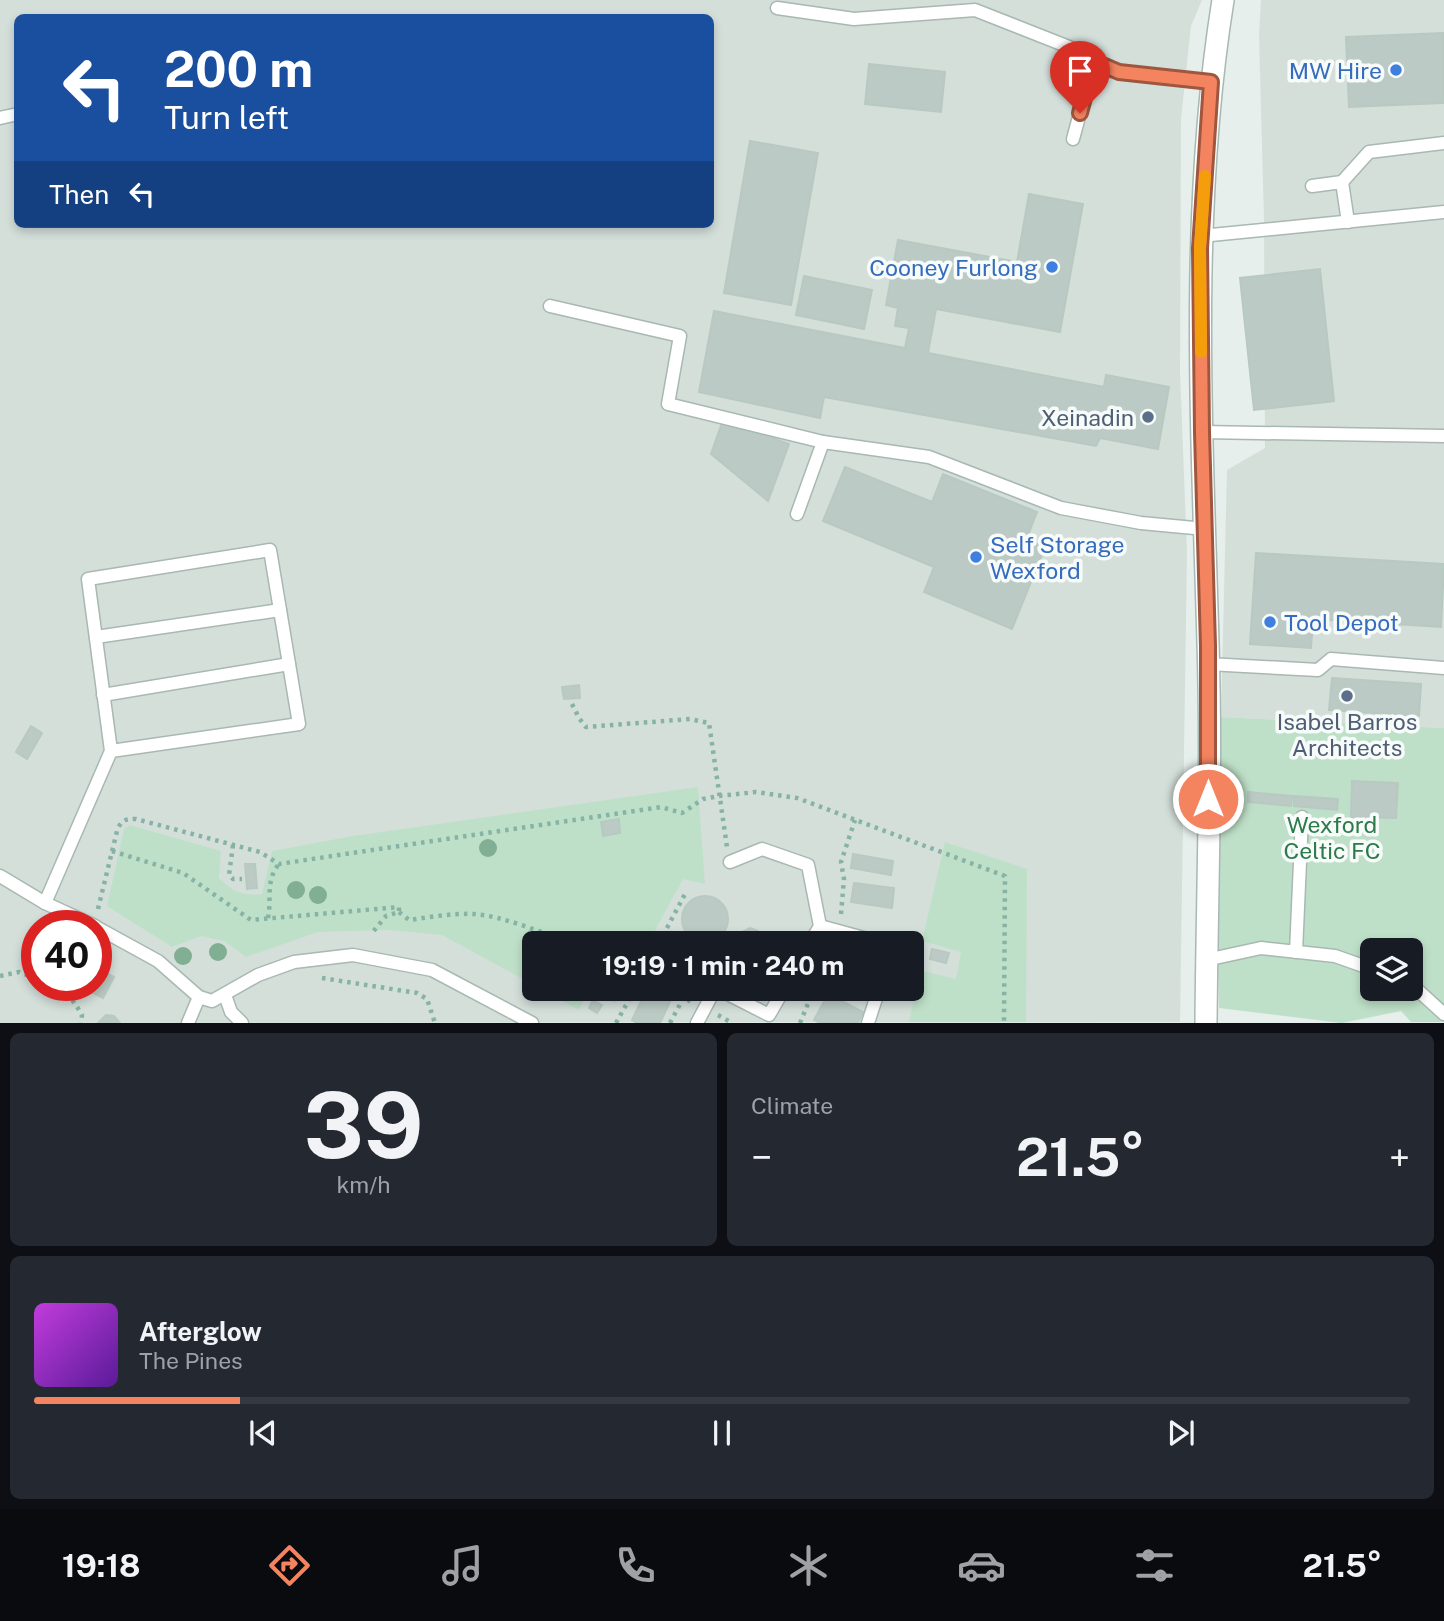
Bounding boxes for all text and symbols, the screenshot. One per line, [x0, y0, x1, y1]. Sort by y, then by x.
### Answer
text: 200 m [164, 40, 313, 98]
pin [1050, 41, 1110, 113]
icon: left [49, 42, 140, 133]
icon: arrive [1061, 52, 1099, 90]
place label: MW Hire [1289, 57, 1382, 84]
marker: MW Hire [1388, 62, 1404, 78]
text: Turn left [164, 99, 289, 136]
icon: left [123, 175, 161, 213]
text: Then [49, 179, 109, 210]
place label: Cooney Furlong [869, 254, 1038, 281]
marker: Cooney Furlong [1044, 259, 1060, 275]
place label: Xeinadin [1041, 404, 1134, 431]
marker: Xeinadin [1140, 409, 1156, 425]
place label: Self Storage Wexford [990, 531, 1124, 584]
marker: Self Storage Wexford [968, 549, 984, 565]
place label: Tool Depot [1284, 609, 1399, 636]
marker: Tool Depot [1262, 614, 1278, 630]
marker: Isabel Barros Architects [1339, 688, 1355, 704]
place label: Isabel Barros Architects [1277, 708, 1417, 761]
position arrow [1171, 762, 1245, 836]
park label: Wexford Celtic FC [1284, 811, 1381, 864]
speed limit sign: 40 [21, 910, 112, 1001]
map controls [1360, 938, 1423, 1001]
button: layers [1360, 938, 1423, 1001]
text: 19:19 · 1 min · 240 m [602, 950, 844, 981]
text: 39 [303, 1072, 424, 1178]
text: Climate [751, 1092, 833, 1119]
text: 21.5° [1016, 1127, 1145, 1188]
text: − [751, 1135, 772, 1180]
text: + [1389, 1135, 1410, 1180]
text: km/h [336, 1171, 391, 1198]
text: Afterglow [139, 1316, 262, 1347]
text: The Pines [139, 1347, 243, 1374]
icon: previous [244, 1414, 282, 1452]
icon: pause [703, 1414, 741, 1452]
icon: next [1162, 1414, 1200, 1452]
icon: directions [265, 1541, 314, 1590]
icon: music [438, 1541, 487, 1590]
icon: phone [611, 1541, 660, 1590]
icon: climate [784, 1541, 833, 1590]
icon: car [957, 1541, 1006, 1590]
icon: filters [1130, 1541, 1179, 1590]
text: 19:18 [62, 1547, 141, 1584]
text: 21.5° [1303, 1547, 1382, 1584]

